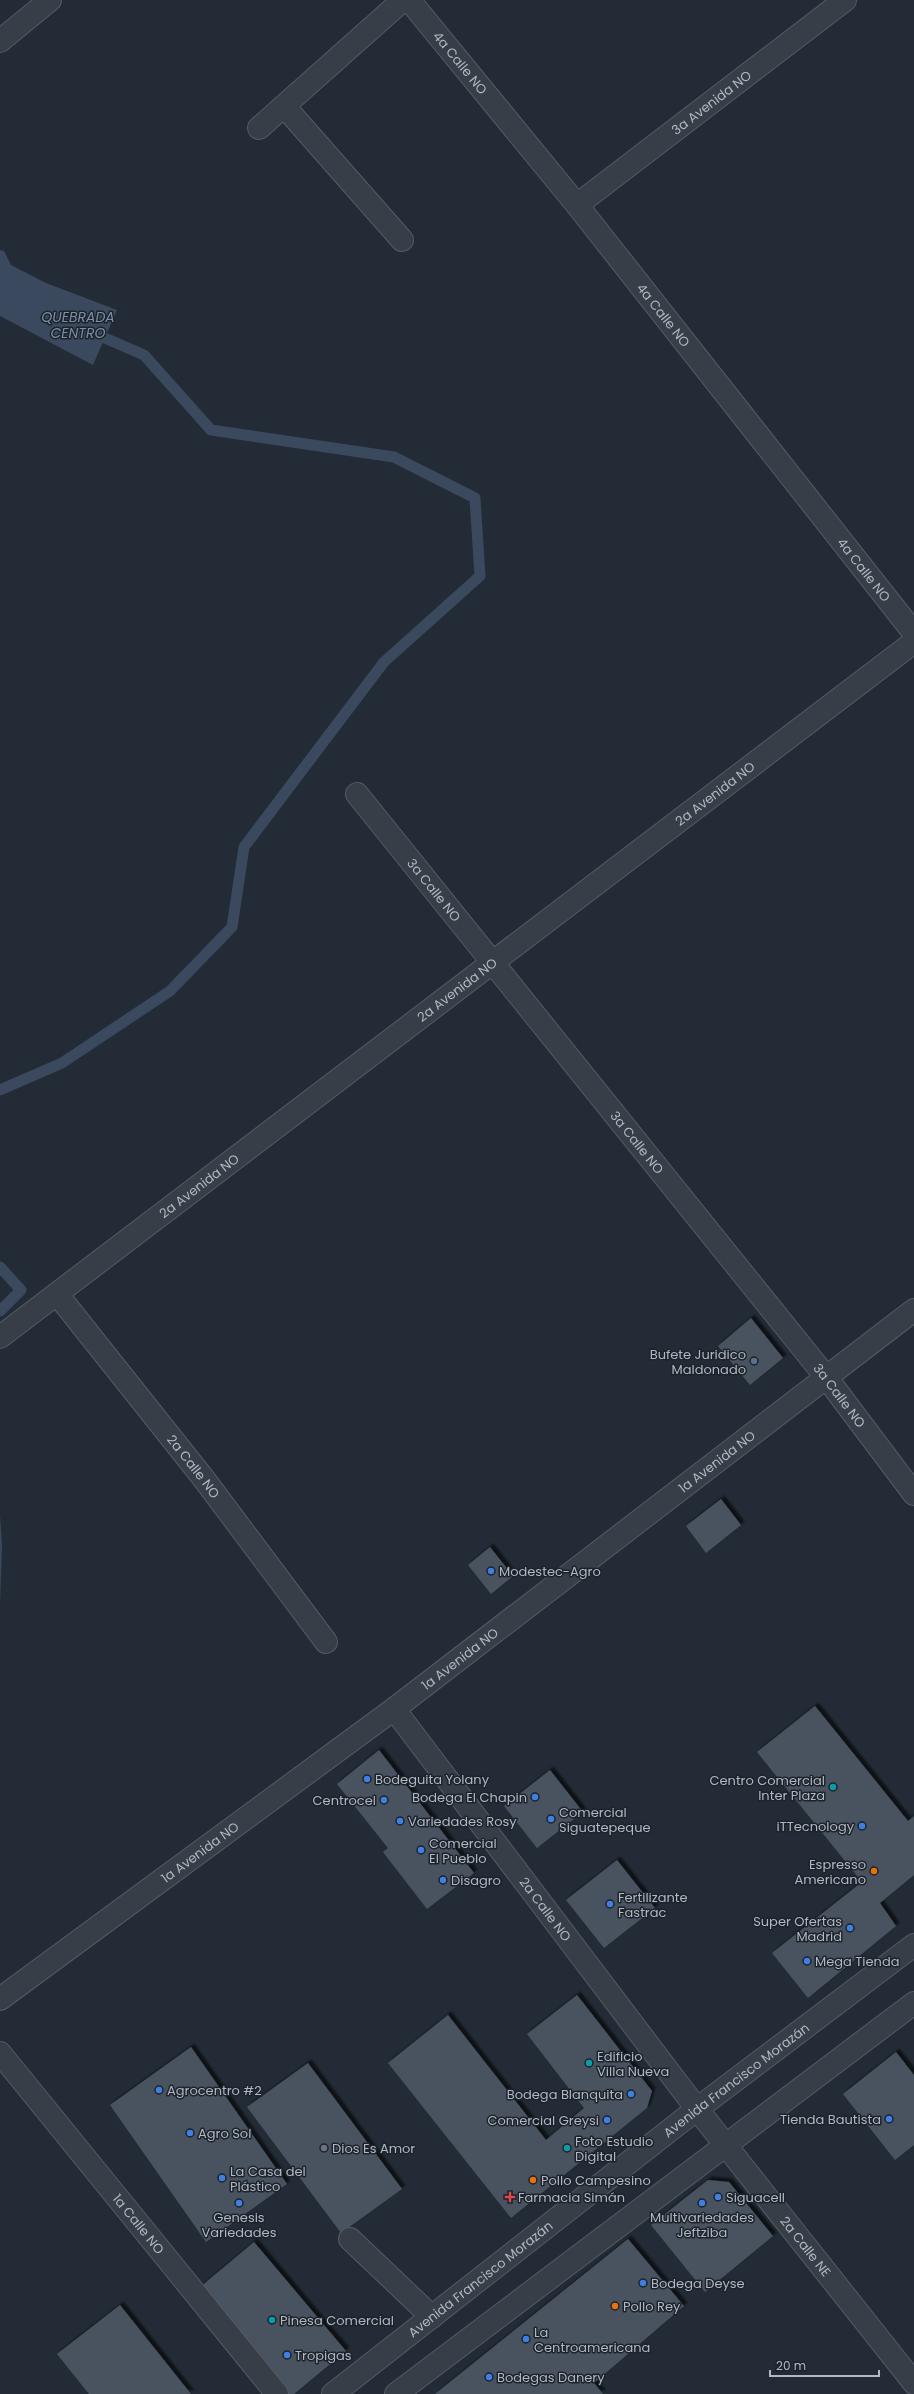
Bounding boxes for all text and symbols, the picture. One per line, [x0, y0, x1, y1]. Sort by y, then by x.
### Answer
street label: 4a Calle NO [429, 27, 492, 98]
street label: 3a Avenida NO [667, 66, 755, 139]
street label: 4a Calle NO [632, 279, 695, 351]
water label: QUEBRADA CENTRO [41, 307, 115, 343]
street label: 4a Calle NO [833, 534, 895, 605]
street label: 2a Avenida NO [671, 757, 759, 830]
street label: 3a Calle NO [403, 854, 465, 925]
street label: 2a Avenida NO [413, 953, 501, 1026]
street label: 3a Calle NO [606, 1107, 668, 1178]
street label: 2a Avenida NO [155, 1149, 243, 1222]
place label: Bufete Juridico Maldonado [650, 1345, 746, 1379]
marker: Bufete Juridico Maldonado [749, 1356, 759, 1366]
street label: 3a Calle NO [809, 1359, 870, 1431]
street label: 1a Avenida NO [674, 1426, 759, 1497]
street label: 2a Calle NO [163, 1431, 225, 1502]
place label: Modestec-Agro [499, 1562, 601, 1581]
marker: Modestec-Agro [486, 1566, 496, 1576]
street label: 1a Avenida NO [417, 1623, 502, 1694]
place label: Bodeguita Yolany [375, 1770, 490, 1789]
place label: Centro Comercial Inter Plaza [709, 1771, 825, 1805]
marker: Bodeguita Yolany [362, 1774, 372, 1784]
marker: Centro Comercial Inter Plaza [828, 1782, 838, 1792]
place label: Bodega El Chapin [412, 1788, 527, 1807]
place label: Centrocel [313, 1791, 376, 1810]
marker: Bodega El Chapin [530, 1792, 540, 1802]
marker: Centrocel [379, 1795, 389, 1805]
place label: Comercial Siguatepeque [559, 1803, 651, 1837]
place label: Variedades Rosy [408, 1812, 517, 1831]
marker: Comercial Siguatepeque [546, 1814, 556, 1824]
marker: Variedades Rosy [395, 1816, 405, 1826]
street label: 1a Avenida NO [157, 1817, 243, 1887]
place label: iTTecnology [777, 1817, 855, 1836]
marker: iTTecnology [857, 1821, 867, 1831]
place label: Comercial El Pueblo [429, 1834, 497, 1868]
marker: Comercial El Pueblo [416, 1845, 426, 1855]
place label: Espresso Americano [794, 1855, 866, 1889]
marker: Espresso Americano [869, 1866, 879, 1876]
place label: Disagro [451, 1871, 501, 1890]
street label: 2a Calle NO [515, 1873, 576, 1945]
marker: Disagro [438, 1875, 448, 1885]
place label: Fertilizante Fastrac [618, 1888, 688, 1922]
marker: Fertilizante Fastrac [605, 1899, 615, 1909]
place label: Super Ofertas Madrid [753, 1912, 842, 1946]
marker: Super Ofertas Madrid [845, 1923, 855, 1933]
place label: Mega Tienda [815, 1952, 900, 1971]
marker: Mega Tienda [802, 1956, 812, 1966]
street label: Avenida Francisco Morazán [659, 2018, 813, 2142]
place label: Edificio Villa Nueva [597, 2047, 669, 2081]
marker: Edificio Villa Nueva [584, 2058, 594, 2068]
place label: Agrocentro #2 [167, 2081, 262, 2100]
marker: Agrocentro #2 [154, 2085, 164, 2095]
place label: Bodega Blanquita [507, 2085, 623, 2104]
marker: Bodega Blanquita [626, 2089, 636, 2099]
place label: Tienda Bautista [780, 2110, 881, 2129]
place label: Comercial Greysi [487, 2111, 599, 2130]
marker: Tienda Bautista [884, 2114, 894, 2124]
marker: Comercial Greysi [602, 2115, 612, 2125]
place label: Agro Sol [198, 2124, 251, 2143]
marker: Agro Sol [185, 2128, 195, 2138]
place label: Foto Estudio Digital [575, 2132, 653, 2166]
place label: Dios Es Amor [332, 2139, 415, 2158]
marker: Dios Es Amor [319, 2143, 329, 2153]
marker: Foto Estudio Digital [562, 2143, 572, 2153]
place label: La Casa del Plástico [230, 2162, 306, 2196]
place label: Pollo Campesino [541, 2171, 651, 2190]
marker: La Casa del Plástico [217, 2173, 227, 2183]
marker: Pollo Campesino [528, 2175, 538, 2185]
place label: Farmacia Simán [518, 2188, 625, 2207]
place label: Siguacell [726, 2188, 785, 2207]
street label: 1a Calle NO [108, 2190, 169, 2258]
marker: Farmacia Simán [505, 2192, 515, 2202]
marker: Siguacell [713, 2192, 723, 2202]
marker: Genesis Variedades [234, 2198, 244, 2208]
marker: Multivariedades Jeftziba [697, 2198, 707, 2208]
place label: Genesis Variedades [202, 2208, 277, 2242]
place label: Multivariedades Jeftziba [650, 2208, 754, 2242]
street label: 2a Calle NE [776, 2212, 836, 2281]
street label: Avenida Francisco Morazán [404, 2216, 557, 2341]
place label: Bodega Deyse [651, 2274, 745, 2293]
marker: Bodega Deyse [638, 2278, 648, 2288]
place label: Pollo Rey [623, 2297, 681, 2316]
marker: Pollo Rey [610, 2301, 620, 2311]
place label: Pinesa Comercial [280, 2311, 394, 2330]
marker: Pinesa Comercial [267, 2315, 277, 2325]
place label: La Centroamericana [534, 2323, 650, 2357]
marker: La Centroamericana [521, 2334, 531, 2344]
place label: Tropigas [295, 2346, 352, 2365]
marker: Tropigas [282, 2350, 292, 2360]
scale bar [770, 2352, 879, 2378]
text: 20 m [776, 2357, 806, 2374]
place label: Bodegas Danery [497, 2368, 605, 2387]
marker: Bodegas Danery [484, 2372, 494, 2382]

